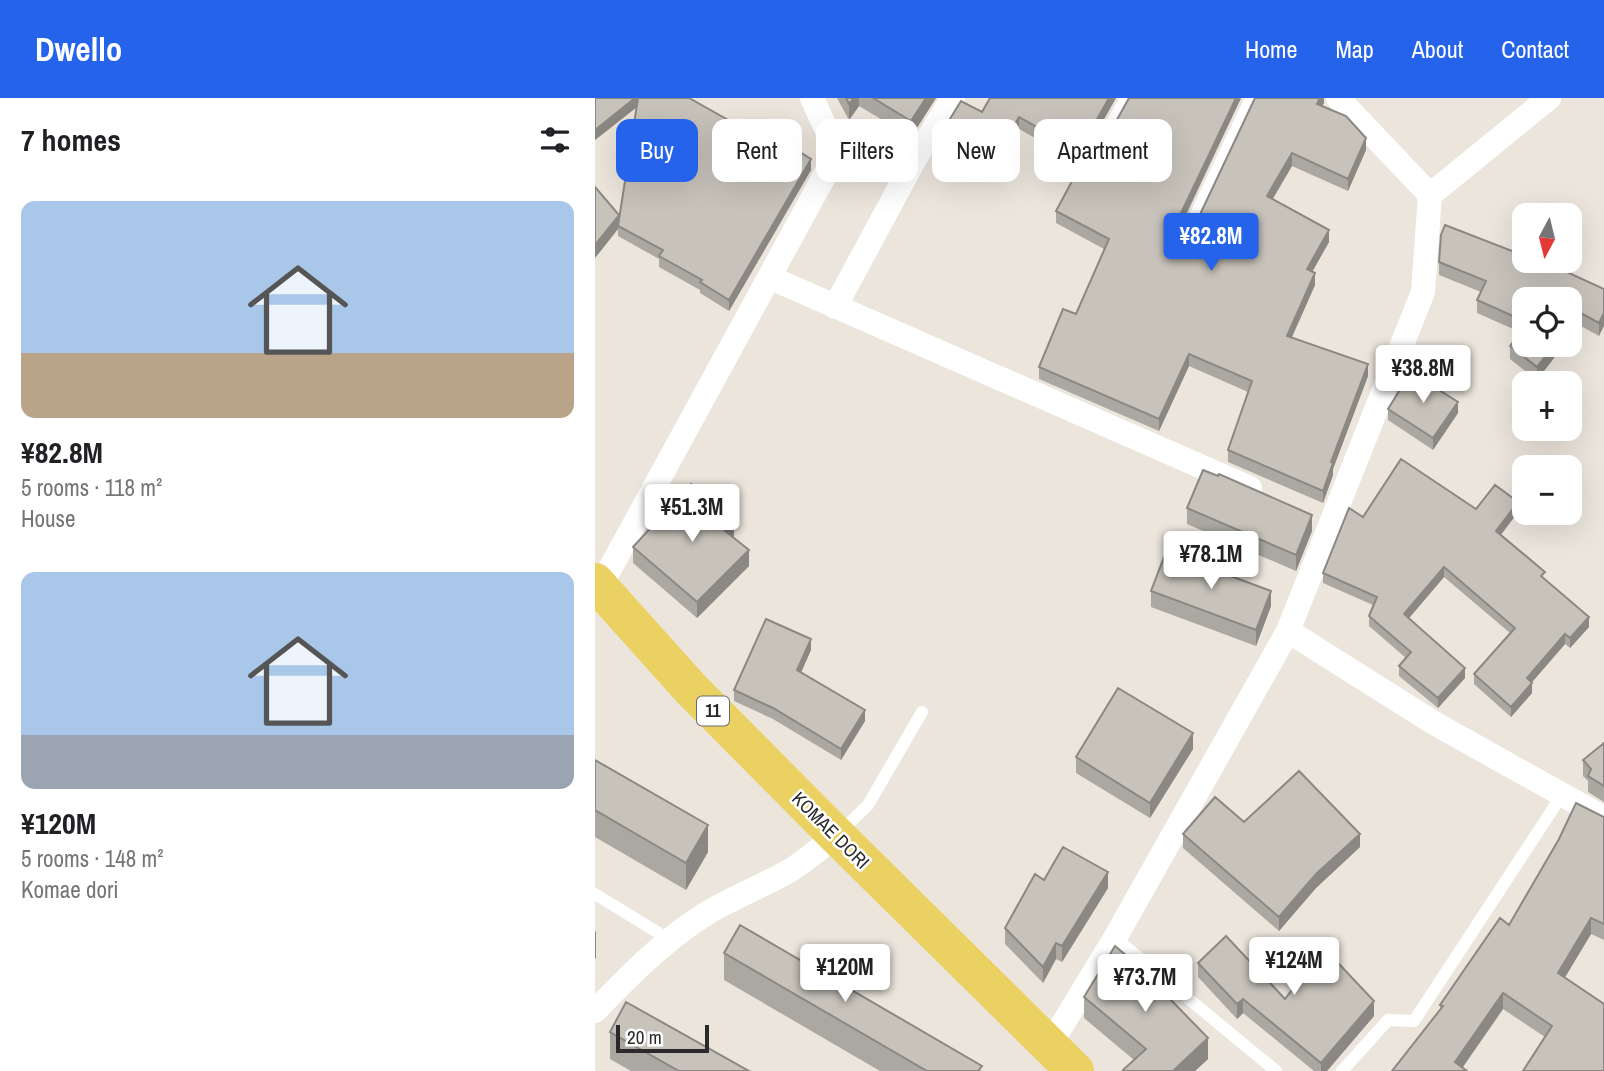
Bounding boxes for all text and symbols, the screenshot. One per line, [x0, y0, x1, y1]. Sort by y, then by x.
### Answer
text: Dwello [35, 27, 122, 71]
text: Home [1245, 33, 1297, 65]
text: Map [1335, 33, 1374, 65]
text: About [1412, 33, 1463, 65]
text: Contact [1501, 33, 1569, 65]
chip: Buy [616, 119, 698, 182]
chip: Rent [712, 119, 802, 182]
chip: Filters [816, 119, 918, 182]
chip: New [932, 119, 1020, 182]
chip: Apartment [1034, 119, 1172, 182]
text: 7 homes [21, 120, 121, 160]
icon: filters [536, 121, 574, 159]
north arrow [1512, 203, 1582, 273]
map controls [1512, 203, 1582, 525]
pin: ¥82.8M [1154, 214, 1268, 273]
text: ¥82.8M [1180, 220, 1242, 251]
icon: home [235, 247, 361, 373]
button: locate [1512, 287, 1582, 357]
pin: ¥38.8M [1366, 345, 1480, 405]
text: ¥38.8M [1392, 352, 1454, 383]
button: + [1512, 371, 1582, 441]
text: ¥82.8M [21, 432, 103, 472]
button: − [1512, 455, 1582, 525]
text: 5 rooms · 118 m² [21, 472, 162, 503]
pin: ¥51.3M [635, 484, 749, 544]
text: ¥51.3M [661, 491, 723, 522]
text: House [21, 503, 76, 534]
pin: ¥78.1M [1154, 532, 1268, 591]
text: ¥78.1M [1180, 538, 1242, 569]
icon: home [235, 618, 361, 744]
road number: 11 [697, 696, 729, 726]
street label: KOMAE DORI [787, 786, 875, 874]
text: ¥120M [21, 803, 96, 843]
text: 5 rooms · 148 m² [21, 843, 164, 874]
text: Komae dori [21, 874, 119, 905]
pin: ¥124M [1245, 937, 1343, 997]
pin: ¥120M [796, 944, 894, 1004]
text: ¥124M [1265, 944, 1323, 975]
text: ¥120M [816, 951, 874, 982]
pin: ¥73.7M [1088, 954, 1202, 1014]
text: ¥73.7M [1114, 961, 1176, 992]
scale bar [616, 1022, 709, 1054]
text: 20 m [627, 1024, 662, 1050]

